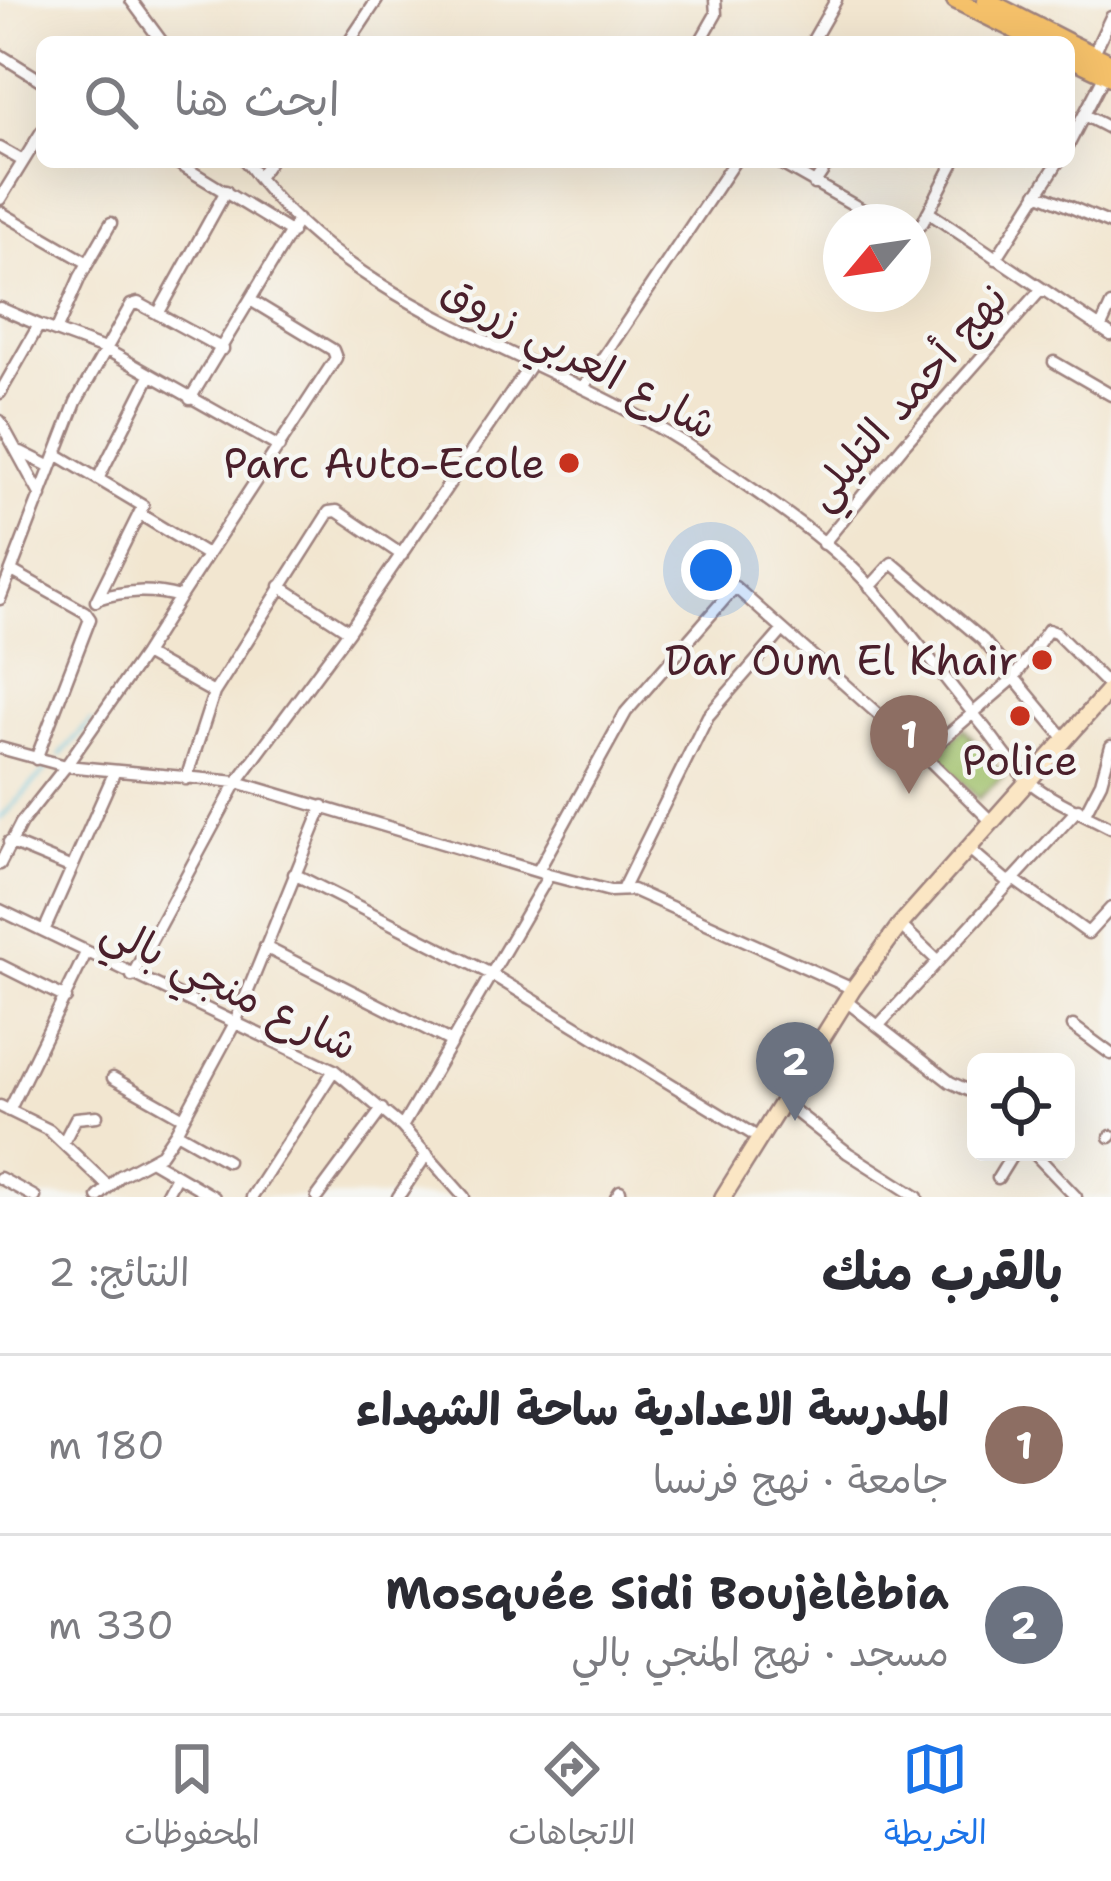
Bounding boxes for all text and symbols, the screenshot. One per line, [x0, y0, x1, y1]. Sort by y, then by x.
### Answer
search box [36, 36, 1075, 168]
icon: search [78, 69, 144, 135]
text: ابحث هنا [174, 69, 340, 129]
north arrow [823, 204, 931, 312]
street label: شارع العربي زروق [429, 260, 727, 460]
street label: نهج أحمد التليلي [792, 271, 1026, 527]
place label: Parc Auto-Ecole [223, 435, 545, 491]
marker: Parc Auto-Ecole [556, 450, 582, 476]
your location [681, 540, 741, 600]
place label: Dar Oum El Khair [665, 632, 1018, 688]
marker: Dar Oum El Khair [1029, 647, 1055, 673]
pin: 1 [870, 695, 948, 794]
marker: Police [1007, 703, 1033, 729]
place label: Police [962, 732, 1078, 788]
street label: شارع منجي بالي [89, 901, 367, 1081]
pin: 2 [756, 1022, 834, 1121]
map controls [967, 1053, 1075, 1161]
button: locate [967, 1053, 1075, 1161]
text: بالقرب منك [822, 1237, 1063, 1305]
text: النتائج: 2 [48, 1246, 190, 1298]
text: المدرسة الاعدادية ساحة الشهداء [356, 1379, 949, 1439]
text: 180 m [48, 1419, 164, 1471]
text: 1 [1015, 1419, 1033, 1471]
text: جامعة · نهج فرنسا [653, 1453, 949, 1505]
text: Mosquée Sidi Boujèlèbia [385, 1563, 949, 1623]
text: 330 m [48, 1599, 174, 1651]
text: 2 [1010, 1599, 1038, 1651]
text: مسجد · نهج المنجي بالي [571, 1626, 949, 1678]
tab: المحفوظات [124, 1736, 260, 1862]
tab: الاتجاهات [508, 1736, 636, 1862]
tab: الخريطة [884, 1736, 987, 1862]

